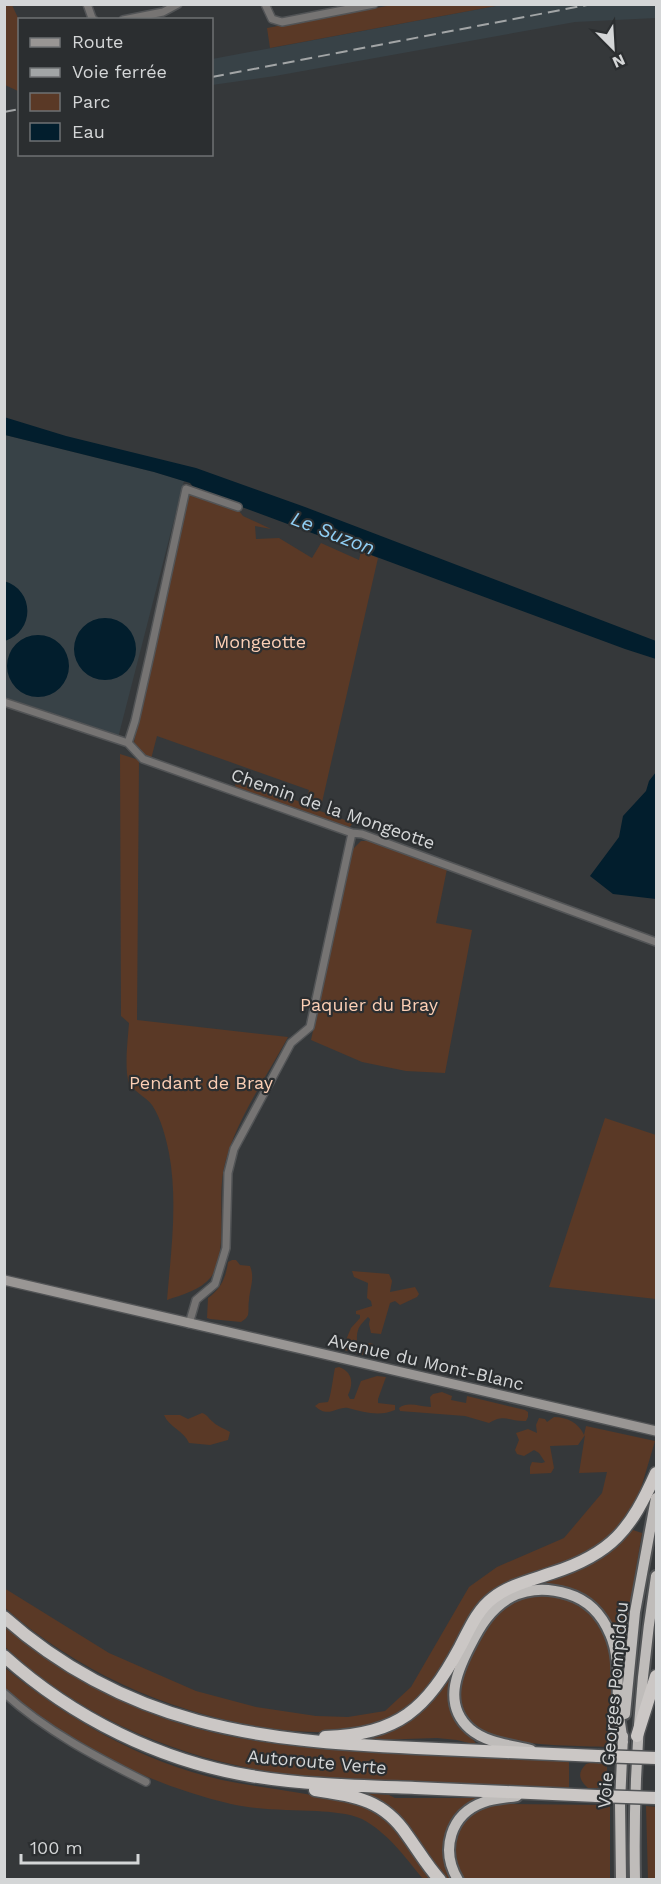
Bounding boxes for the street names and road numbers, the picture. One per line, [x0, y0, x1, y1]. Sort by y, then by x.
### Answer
street label: Chemin de la Mongeotte [228, 764, 438, 853]
street label: Avenue du Mont-Blanc [326, 1329, 526, 1394]
street label: Voie Georges Pompidou [593, 1601, 632, 1809]
street label: Autoroute Verte [247, 1745, 387, 1778]

